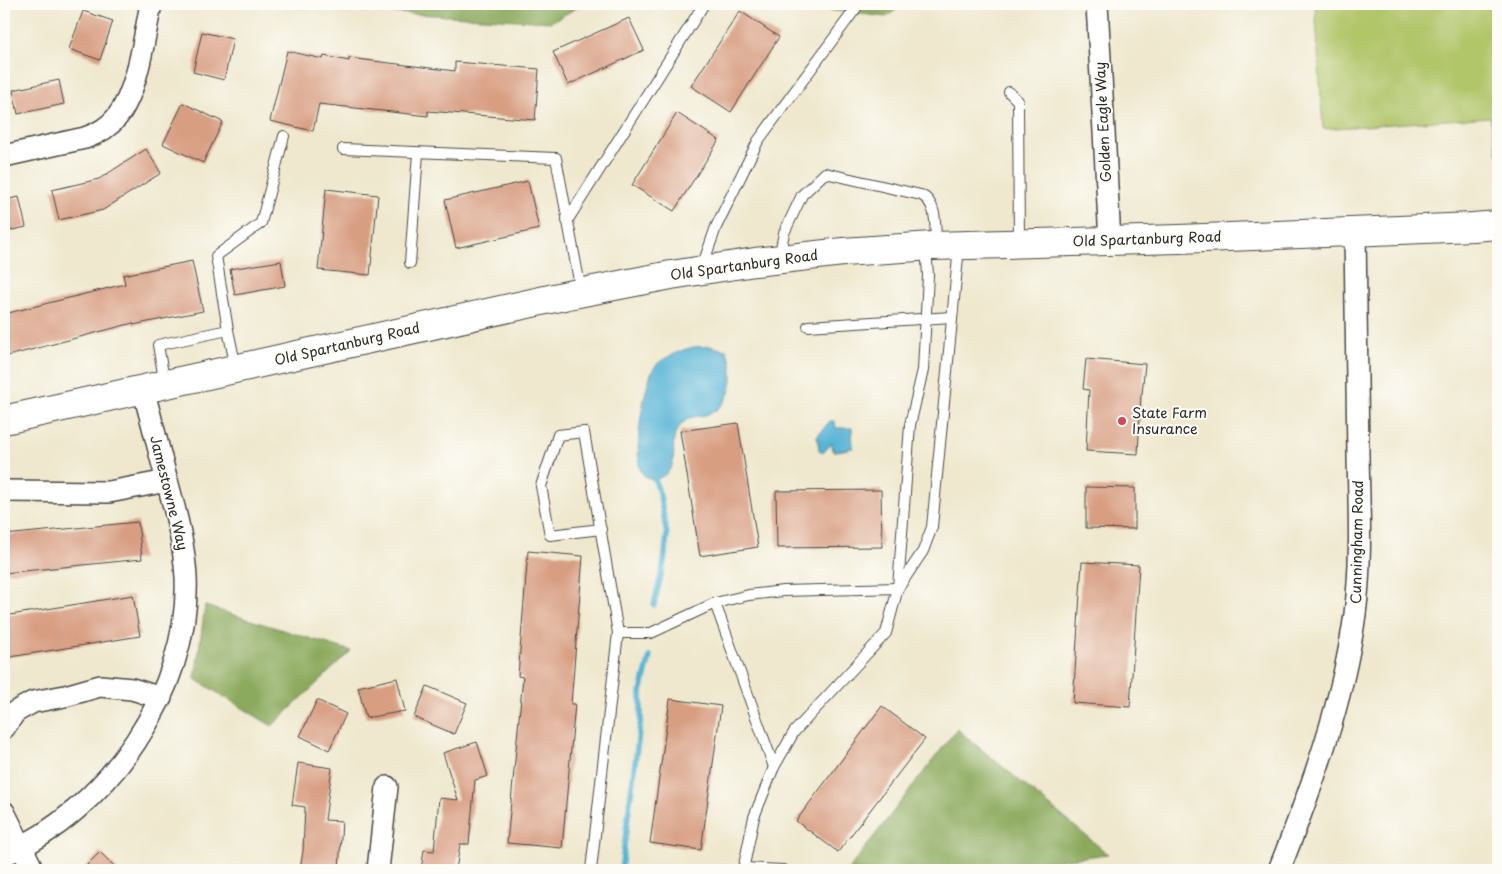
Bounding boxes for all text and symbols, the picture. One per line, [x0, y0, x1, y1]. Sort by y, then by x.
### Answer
street label: Golden Eagle Way [1089, 61, 1116, 183]
street label: Old Spartanburg Road [1072, 225, 1222, 252]
street label: Old Spartanburg Road [669, 244, 819, 285]
street label: Old Spartanburg Road [272, 316, 422, 370]
place label: State Farm Insurance [1132, 402, 1207, 439]
marker: State Farm Insurance [1116, 415, 1128, 427]
street label: Jamestowne Way [145, 433, 194, 553]
street label: Cunningham Road [1345, 480, 1368, 604]

